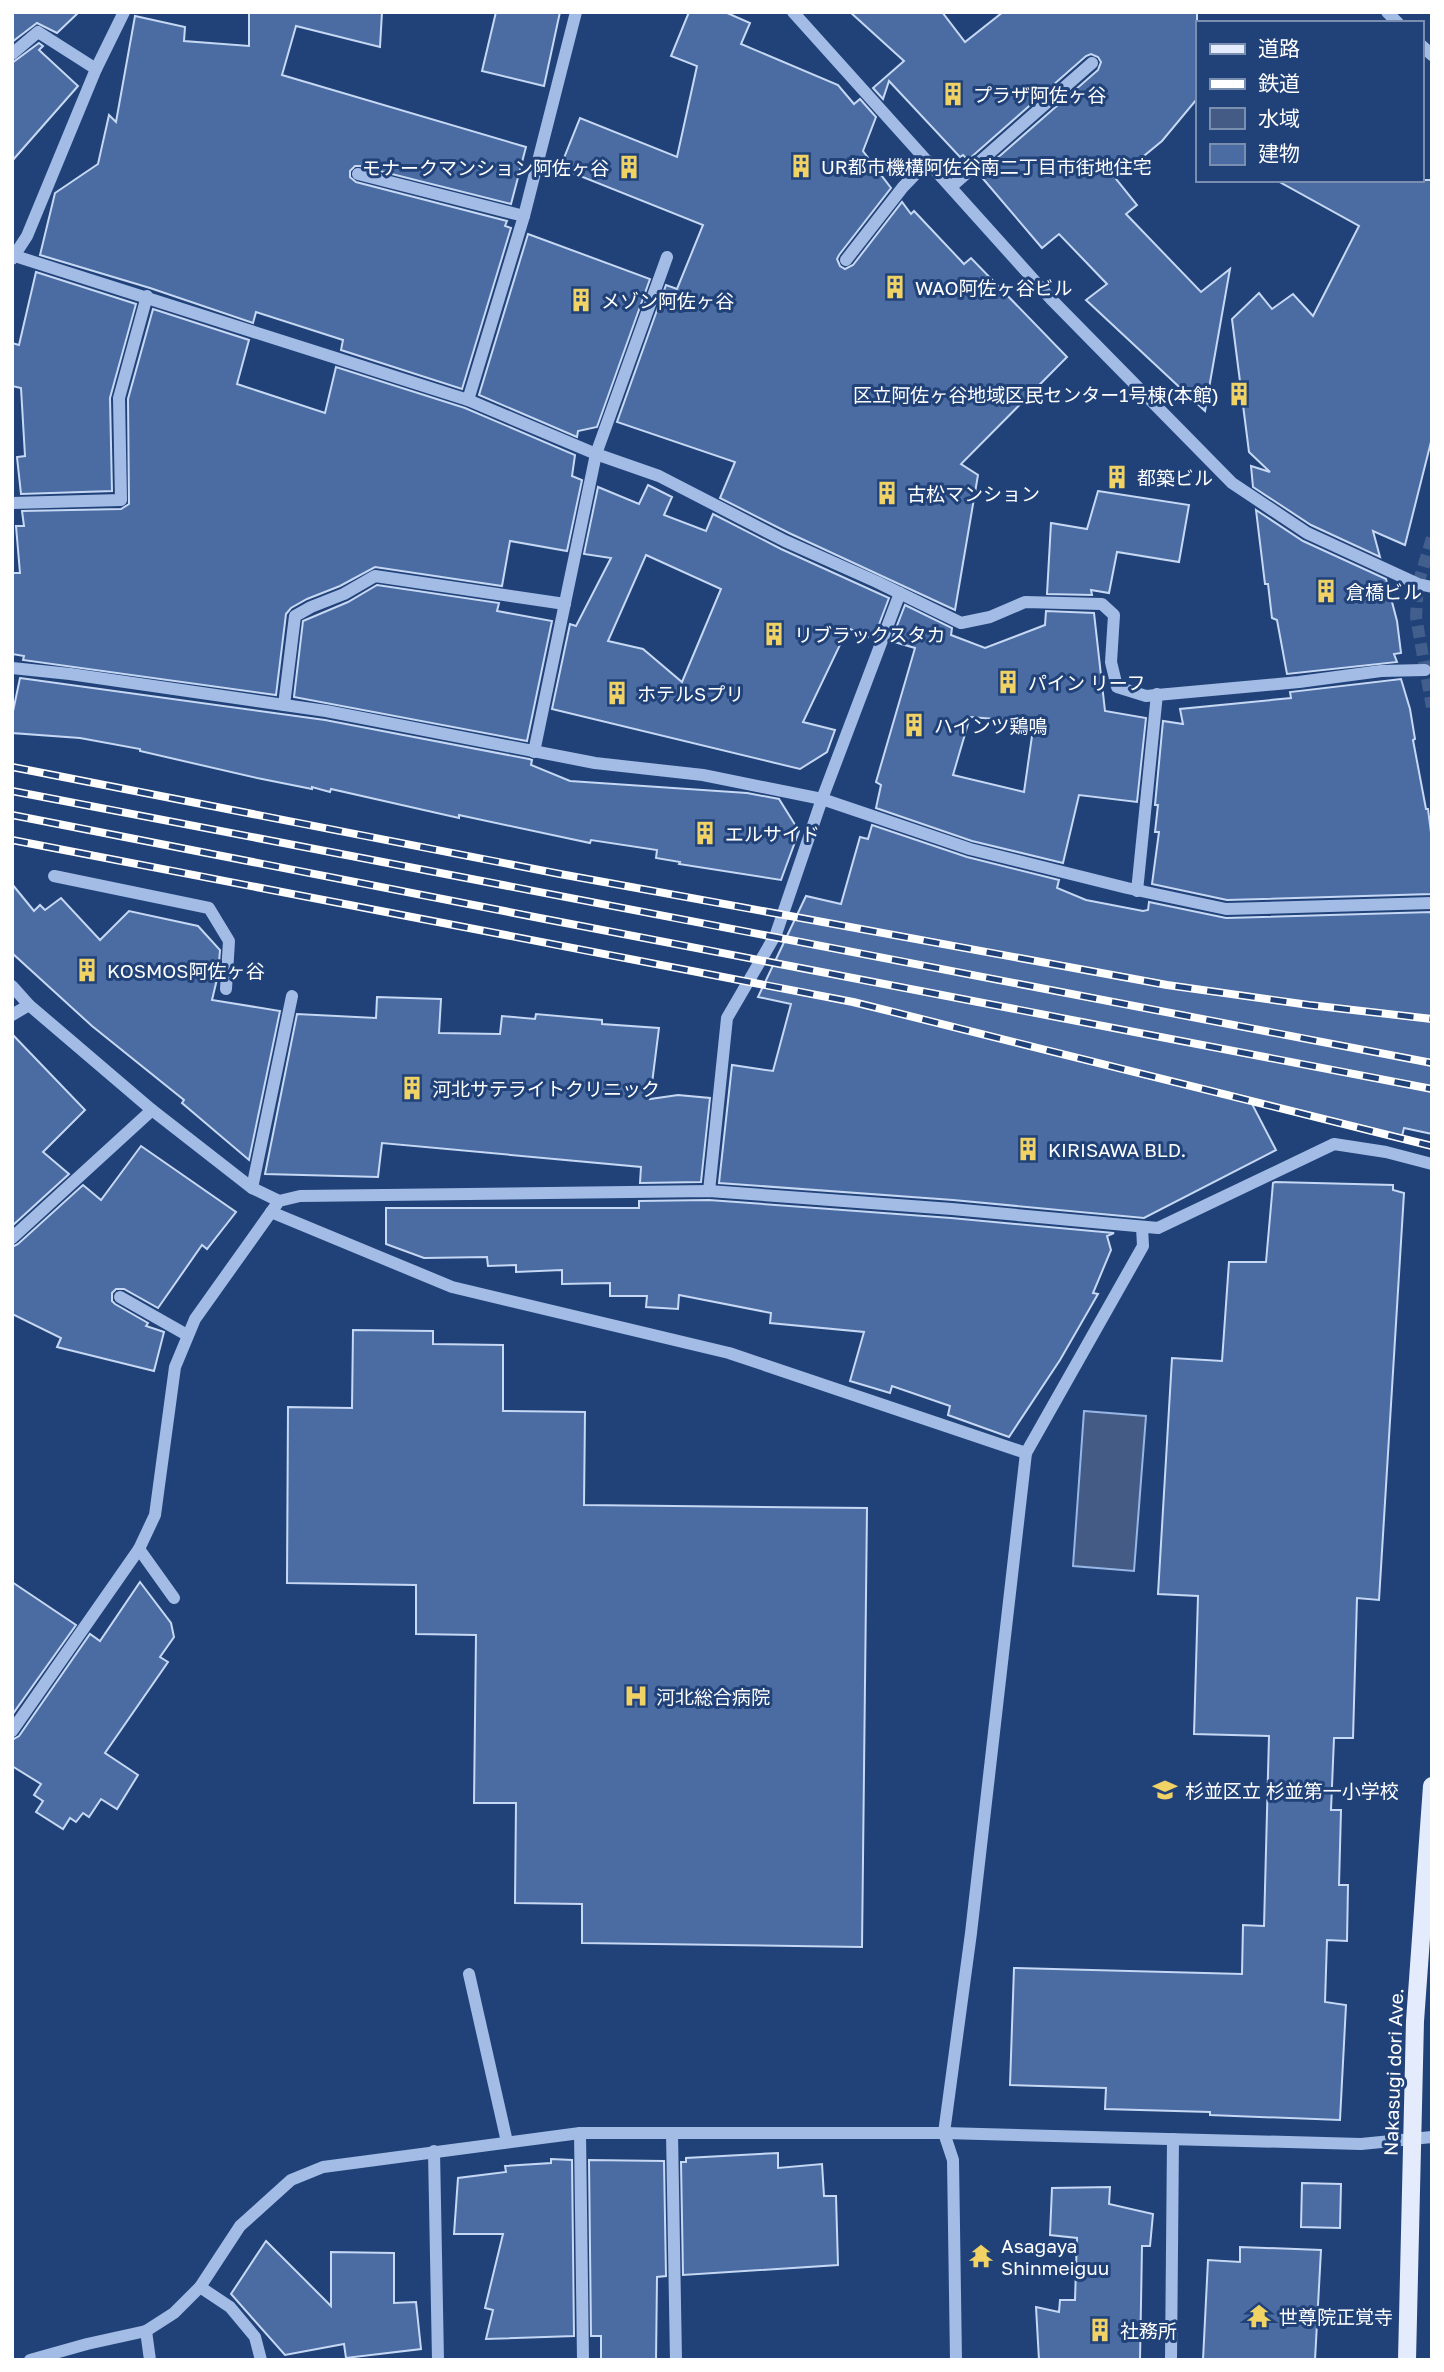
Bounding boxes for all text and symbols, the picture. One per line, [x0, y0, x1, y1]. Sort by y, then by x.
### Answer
legend [1196, 21, 1423, 182]
text: 道路 [1258, 35, 1300, 61]
text: 鉄道 [1258, 70, 1300, 96]
building icon: プラザ阿佐ヶ谷 [939, 80, 967, 108]
place label: プラザ阿佐ヶ谷 [973, 83, 1106, 106]
text: 水域 [1258, 105, 1300, 131]
text: 建物 [1258, 140, 1300, 166]
building icon: UR都市機構阿佐谷南二丁目市街地住宅 [787, 152, 815, 180]
building icon: モナークマンション阿佐ヶ谷 [615, 153, 643, 181]
place label: UR都市機構阿佐谷南二丁目市街地住宅 [821, 155, 1152, 178]
place label: モナークマンション阿佐ヶ谷 [362, 156, 609, 179]
building icon: WAO阿佐ヶ谷ビル [881, 273, 909, 301]
place label: WAO阿佐ヶ谷ビル [915, 276, 1073, 299]
building icon: メゾン阿佐ヶ谷 [567, 286, 595, 314]
place label: メゾン阿佐ヶ谷 [601, 289, 734, 312]
building icon: 区立阿佐ヶ谷地域区民センター1号棟(本館) [1225, 380, 1253, 408]
place label: 区立阿佐ヶ谷地域区民センター1号棟(本館) [853, 383, 1219, 406]
building icon: 都築ビル [1103, 463, 1131, 491]
place label: 都築ビル [1137, 466, 1213, 489]
building icon: 古松マンション [873, 479, 901, 507]
place label: 古松マンション [907, 482, 1040, 505]
building icon: 倉橋ビル [1312, 577, 1340, 605]
place label: 倉橋ビル [1346, 580, 1422, 603]
building icon: リブラックスタカ [760, 620, 788, 648]
place label: リブラックスタカ [794, 623, 945, 646]
building icon: パイン リーフ [994, 668, 1022, 696]
place label: パイン リーフ [1028, 671, 1146, 694]
building icon: ホテルSプリ [603, 679, 631, 707]
place label: ホテルSプリ [637, 682, 744, 705]
building icon: ハインツ鶏鳴 [900, 711, 928, 739]
place label: ハインツ鶏鳴 [934, 714, 1048, 737]
building icon: エルサイド [691, 819, 719, 847]
place label: エルサイド [725, 822, 820, 845]
building icon: KOSMOS阿佐ヶ谷 [73, 956, 101, 984]
place label: KOSMOS阿佐ヶ谷 [107, 959, 265, 982]
building icon: 河北サテライトクリニック [398, 1074, 426, 1102]
place label: 河北サテライトクリニック [432, 1077, 660, 1100]
building icon: KIRISAWA BLD. [1014, 1135, 1042, 1163]
place label: KIRISAWA BLD. [1048, 1138, 1186, 1161]
hospital icon: 河北総合病院 [622, 1682, 650, 1710]
place label: 河北総合病院 [656, 1685, 770, 1708]
school or university icon: 杉並区立 杉並第一小学校 [1151, 1776, 1179, 1804]
place label: 杉並区立 杉並第一小学校 [1185, 1779, 1399, 1802]
street label: Nakasugi dori Ave. [1379, 1988, 1407, 2156]
place label: Asagaya Shinmeiguu [1001, 2234, 1109, 2279]
temple icon: Asagaya Shinmeiguu [967, 2242, 995, 2270]
temple icon: 世尊院正覚寺 [1245, 2302, 1273, 2330]
place label: 世尊院正覚寺 [1279, 2305, 1393, 2328]
building icon: 社務所 [1086, 2316, 1114, 2344]
place label: 社務所 [1120, 2319, 1177, 2342]

